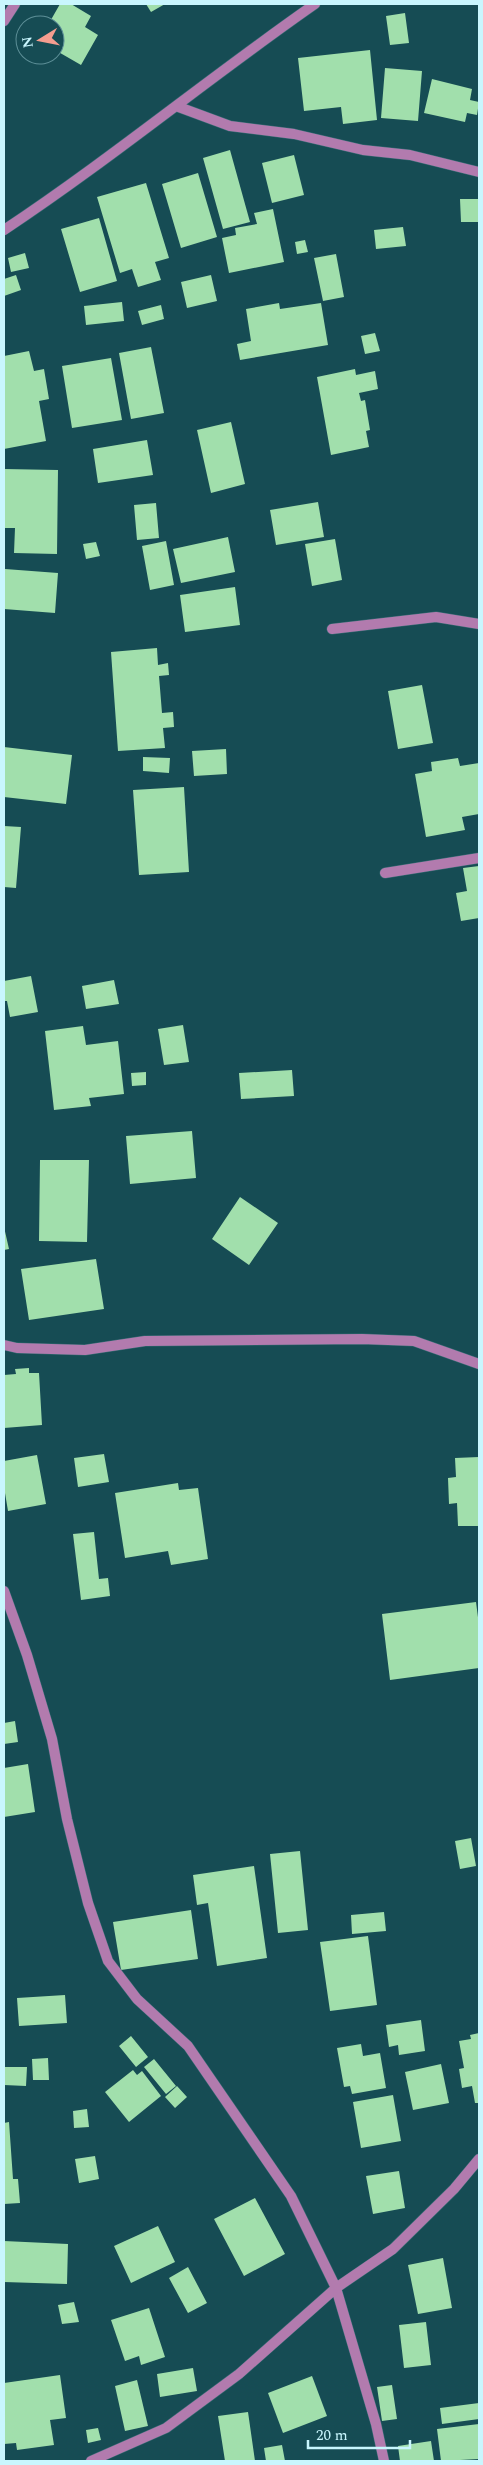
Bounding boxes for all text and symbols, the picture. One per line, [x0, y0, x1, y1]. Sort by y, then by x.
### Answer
north arrow [15, 15, 65, 65]
text: N [16, 35, 39, 50]
scale bar [308, 2418, 410, 2450]
text: 20 m [316, 2424, 348, 2447]

